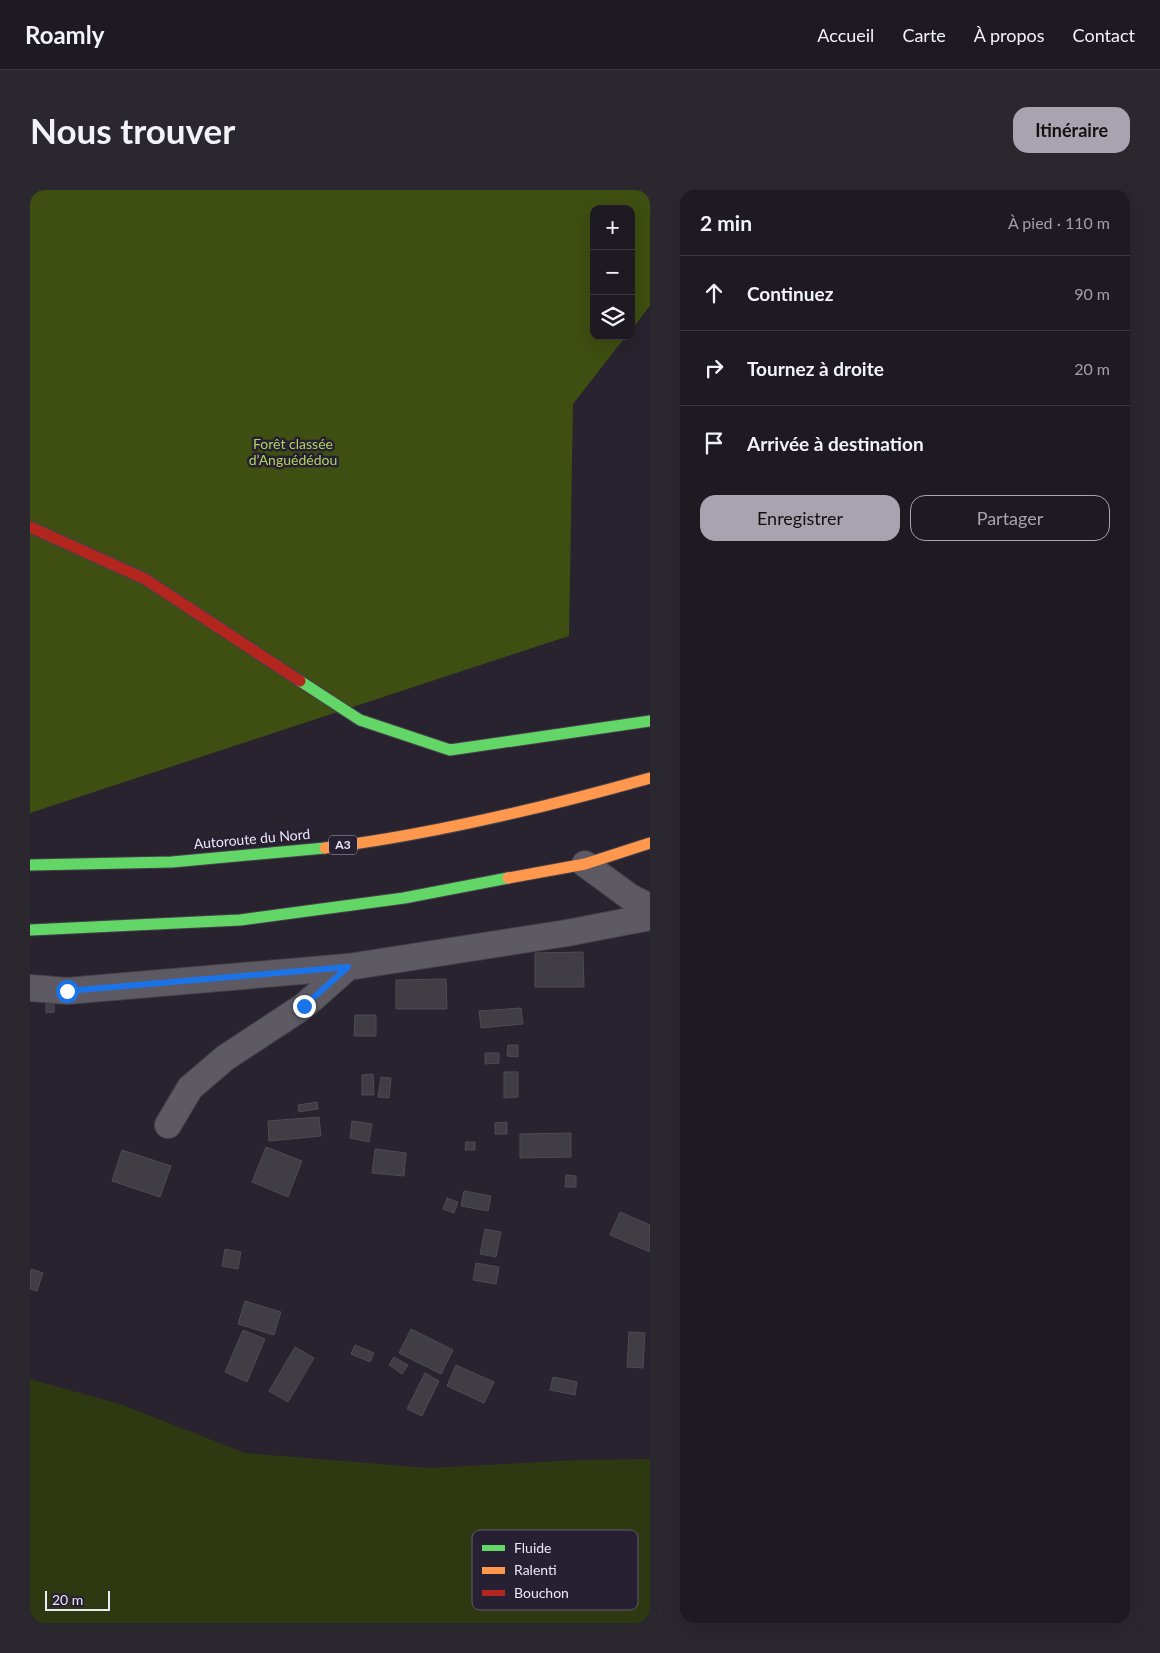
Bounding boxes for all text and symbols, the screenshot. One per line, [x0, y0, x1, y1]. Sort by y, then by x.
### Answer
text: Roamly [25, 20, 104, 49]
text: Accueil [817, 24, 874, 46]
text: Carte [902, 24, 946, 46]
text: À propos [974, 24, 1045, 46]
text: Contact [1073, 24, 1135, 46]
button: Itinéraire [1013, 107, 1130, 153]
text: Nous trouver [30, 109, 235, 151]
map controls [590, 205, 635, 340]
button: + [590, 205, 635, 250]
text: 2 min [700, 210, 752, 235]
text: À pied · 110 m [1008, 213, 1110, 232]
button: − [590, 250, 635, 295]
icon: ahead [700, 279, 728, 307]
text: Continuez [747, 282, 833, 305]
text: 90 m [1074, 284, 1110, 303]
button: layers [590, 295, 635, 340]
icon: right [700, 354, 728, 382]
text: Tournez à droite [747, 357, 884, 380]
text: 20 m [1074, 359, 1110, 378]
icon: arrive [700, 429, 728, 457]
text: Arrivée à destination [747, 432, 924, 455]
park label: Forêt classée d’Anguédédou [249, 435, 337, 468]
button: Enregistrer [700, 495, 900, 541]
button: Partager [910, 495, 1110, 541]
street label: Autoroute du Nord [193, 825, 311, 852]
road number: A3 [329, 836, 357, 854]
route start [56, 980, 79, 1003]
route end [293, 995, 316, 1018]
legend [472, 1530, 638, 1610]
text: Fluide [514, 1539, 552, 1556]
text: Ralenti [514, 1561, 557, 1578]
text: Bouchon [514, 1584, 569, 1601]
scale bar [45, 1588, 110, 1611]
text: 20 m [52, 1591, 83, 1608]

